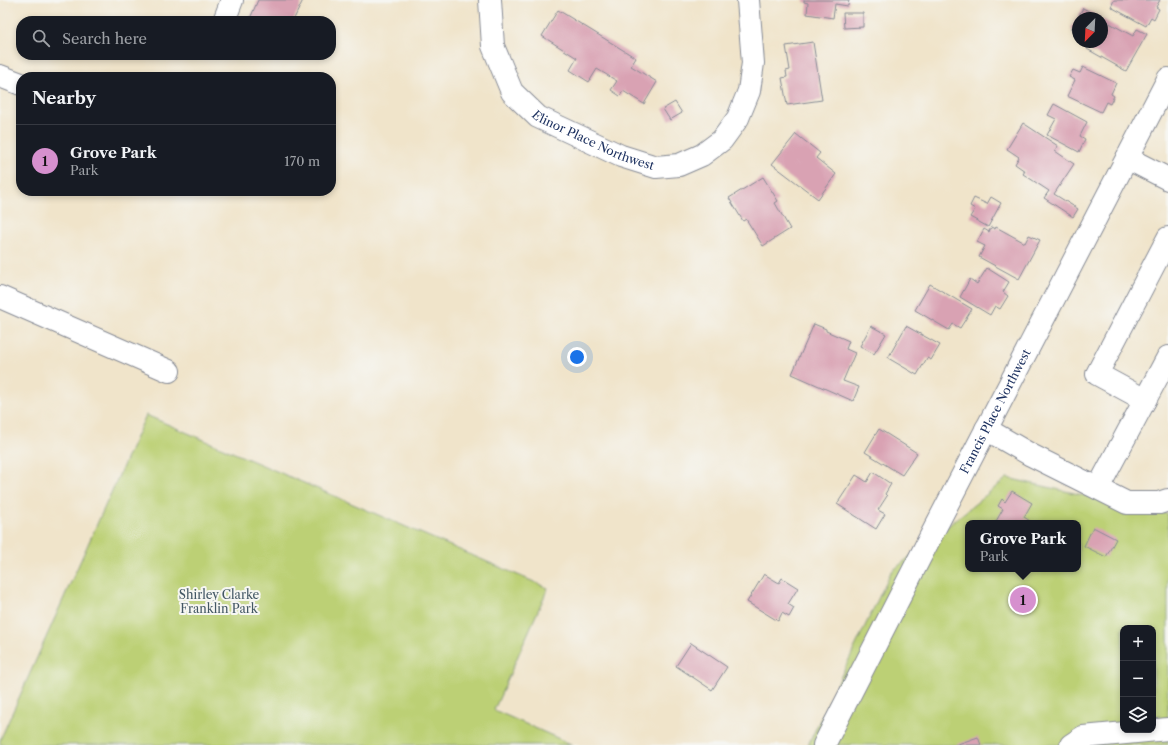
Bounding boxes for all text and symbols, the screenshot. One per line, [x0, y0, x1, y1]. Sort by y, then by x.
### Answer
north arrow [1072, 12, 1108, 48]
search box [16, 16, 336, 60]
icon: search [30, 27, 52, 49]
text: Search here [62, 29, 147, 48]
text: Nearby [32, 88, 96, 108]
street label: Elinor Place Northwest [529, 107, 657, 173]
text: Grove Park [70, 143, 157, 162]
text: 1 [42, 153, 48, 169]
text: 170 m [284, 153, 320, 169]
text: Park [70, 162, 98, 178]
street label: Francis Place Northwest [956, 346, 1034, 476]
your location [567, 347, 587, 367]
popup [965, 520, 1081, 572]
text: Grove Park [980, 529, 1066, 548]
text: Park [980, 548, 1008, 564]
pin: 1 [1010, 585, 1036, 615]
park label: Shirley Clarke Franklin Park [179, 587, 259, 616]
map controls [1120, 625, 1156, 733]
button: + [1120, 625, 1156, 661]
button: − [1120, 661, 1156, 697]
button: layers [1120, 697, 1156, 733]

